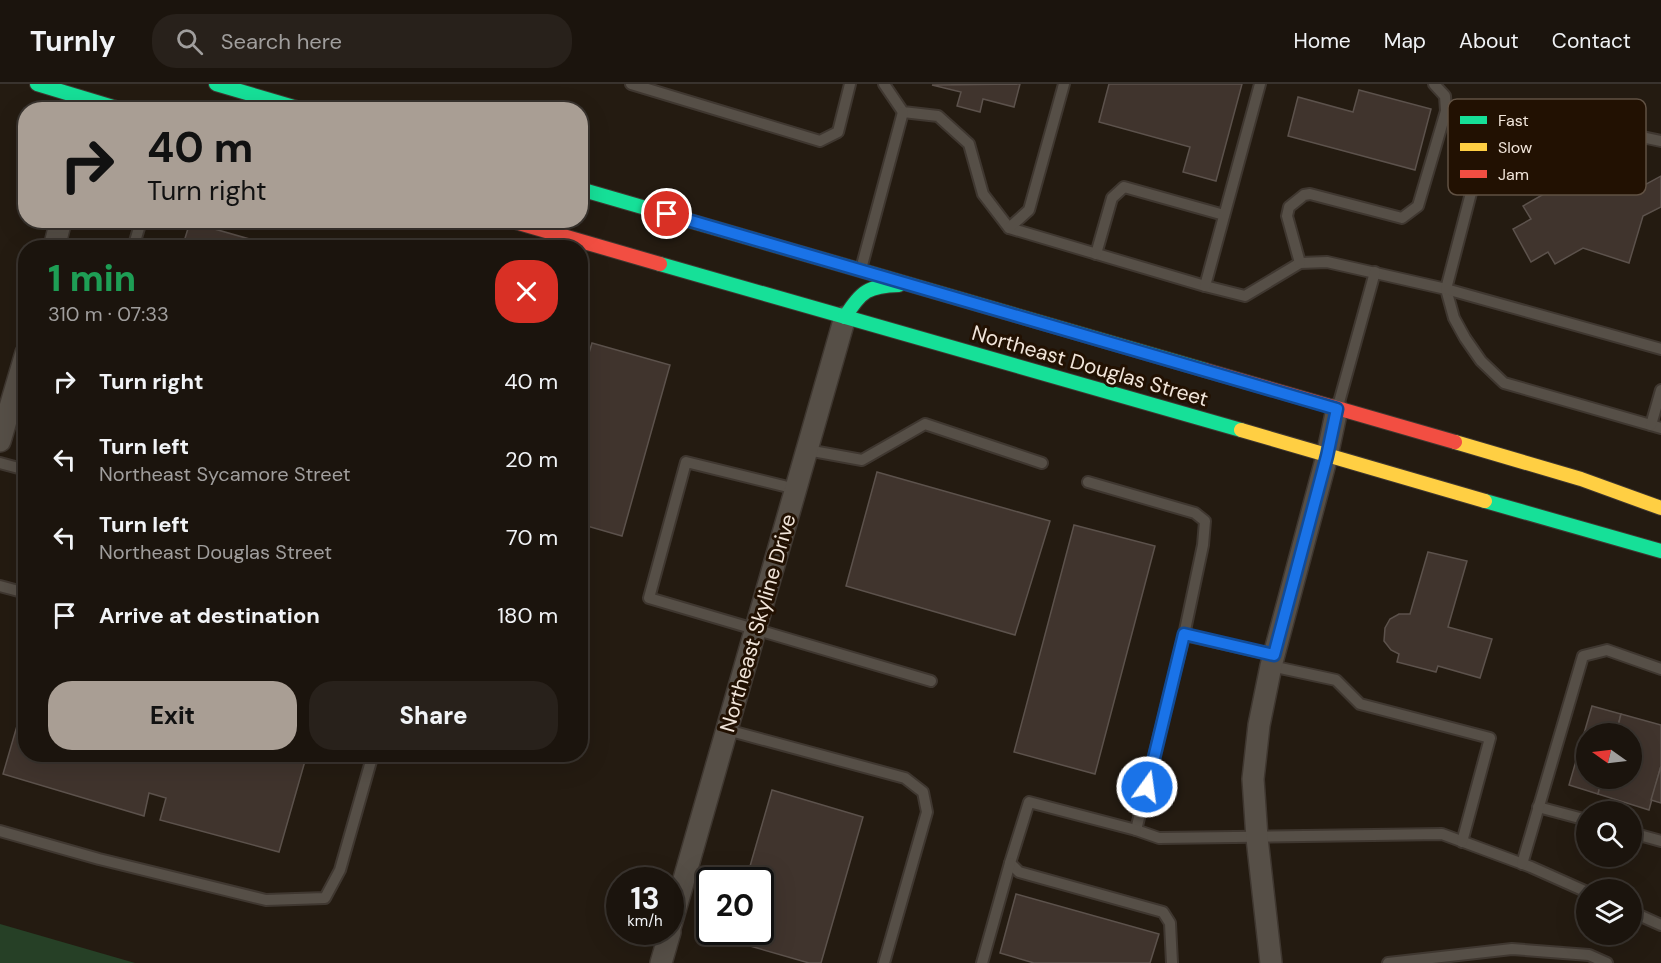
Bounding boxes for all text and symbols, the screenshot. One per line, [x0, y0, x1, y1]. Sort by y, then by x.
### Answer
search box [152, 14, 572, 68]
text: Turnly [30, 23, 116, 60]
icon: search [173, 25, 206, 58]
text: Search here [221, 27, 342, 56]
text: Home [1293, 27, 1351, 55]
text: Map [1384, 27, 1426, 55]
text: About [1459, 27, 1519, 55]
text: Contact [1552, 27, 1631, 55]
legend [1448, 99, 1646, 195]
text: Fast [1498, 110, 1529, 131]
text: 40 m [147, 120, 253, 175]
icon: right [48, 126, 126, 204]
text: Slow [1498, 137, 1532, 158]
text: Jam [1498, 164, 1529, 185]
text: Turn right [147, 173, 267, 208]
pin [641, 188, 692, 239]
icon: arrive [650, 197, 683, 230]
text: 1 min [48, 255, 136, 302]
button: close [495, 260, 558, 323]
text: 310 m · 07:33 [48, 301, 169, 327]
street label: Northeast Douglas Street [969, 319, 1211, 413]
icon: right [48, 365, 81, 398]
text: Turn right [99, 367, 204, 396]
text: 40 m [504, 367, 558, 396]
text: Turn left [99, 432, 189, 461]
icon: left [48, 443, 81, 476]
text: 20 m [505, 445, 558, 474]
text: Northeast Sycamore Street [99, 461, 351, 487]
text: Turn left [99, 510, 189, 539]
street label: Northeast Skyline Drive [713, 511, 803, 735]
icon: left [48, 521, 81, 554]
text: 70 m [506, 523, 558, 552]
text: Northeast Douglas Street [99, 539, 332, 565]
icon: arrive [48, 599, 81, 632]
text: Arrive at destination [99, 601, 320, 630]
text: 180 m [497, 601, 558, 630]
button: Exit [48, 681, 297, 750]
button: Share [309, 681, 558, 750]
north arrow [1576, 723, 1642, 789]
map controls [1576, 723, 1642, 945]
position arrow [1115, 755, 1179, 819]
button: search [1576, 801, 1642, 867]
speed limit sign: 20 [696, 867, 774, 945]
text: 13 [630, 879, 660, 918]
button: layers [1576, 879, 1642, 945]
text: km/h [627, 911, 663, 931]

